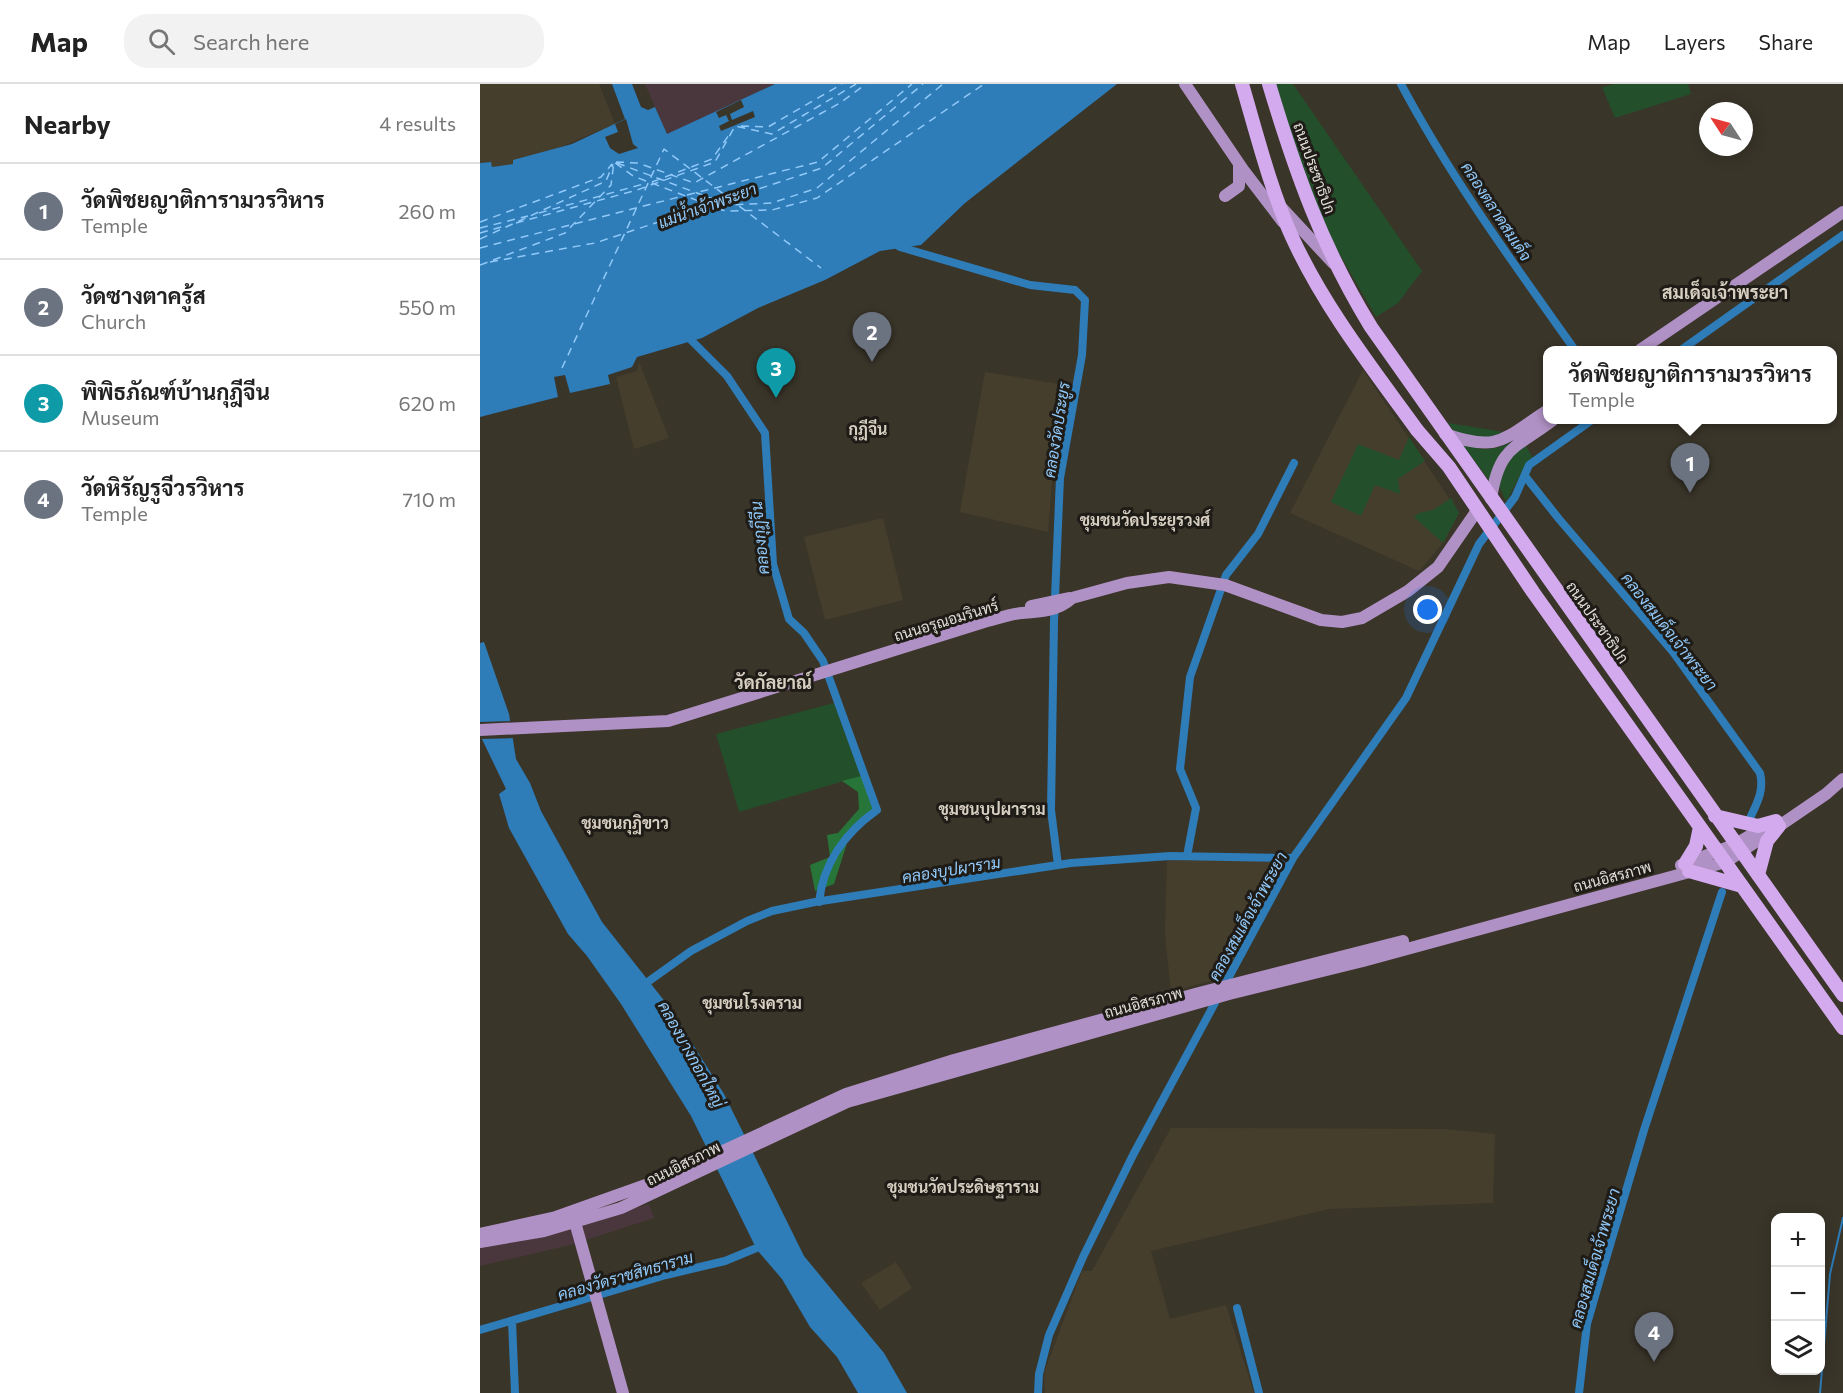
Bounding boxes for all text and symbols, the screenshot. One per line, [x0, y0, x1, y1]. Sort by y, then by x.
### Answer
search box [124, 14, 544, 68]
text: Map [30, 24, 88, 58]
icon: search [145, 25, 178, 58]
text: Search here [193, 28, 309, 55]
text: Map [1587, 29, 1631, 54]
text: Layers [1664, 29, 1726, 54]
text: Share [1759, 29, 1813, 54]
north arrow [1699, 102, 1753, 156]
text: Nearby [24, 108, 111, 139]
text: 4 results [379, 111, 456, 135]
street label: ถนนประชาธิปก [1290, 120, 1340, 216]
water label: คลองตลาดสมเด็จ [1458, 156, 1539, 264]
water label: แม่น้ำเจ้าพระยา [654, 175, 759, 232]
text: วัดพิชยญาติการามวรวิหาร [81, 186, 325, 213]
text: 1 [39, 199, 48, 223]
text: 260 m [398, 199, 456, 223]
text: Temple [81, 213, 148, 237]
district label: สมเด็จเจ้าพระยา [1662, 279, 1788, 303]
text: วัดซางตาครู้ส [81, 282, 206, 309]
text: 2 [38, 295, 49, 319]
text: 550 m [399, 295, 456, 319]
text: Church [81, 309, 146, 333]
pin: 2 [852, 312, 892, 362]
popup [1543, 346, 1837, 424]
pin: 3 [756, 348, 796, 398]
text: วัดพิชยญาติการามวรวิหาร [1568, 360, 1812, 387]
text: พิพิธภัณฑ์บ้านกุฎีจีน [81, 378, 270, 405]
water label: คลองวัดประยูร [1039, 379, 1076, 480]
text: Temple [1568, 387, 1635, 411]
text: 3 [38, 391, 49, 415]
text: 620 m [399, 391, 456, 415]
text: Museum [81, 405, 160, 429]
district label: กุฎีจีน [848, 419, 888, 441]
pin: 1 [1670, 444, 1710, 493]
text: วัดหิรัญรูจีวรวิหาร [81, 474, 244, 501]
text: 4 [37, 487, 50, 511]
text: 710 m [403, 487, 456, 511]
water label: คลองกุฎีจีน [745, 500, 775, 576]
text: Temple [81, 501, 148, 525]
district label: ชุมชนวัดประยุรวงศ์ [1080, 509, 1212, 532]
water label: คลองสมเด็จเจ้าพระยา [1618, 566, 1724, 694]
street label: ถนนประชาธิปก [1563, 578, 1633, 666]
your location [1413, 595, 1442, 624]
street label: ถนนอรุณอมรินทร์ [892, 596, 1001, 647]
district label: วัดกัลยาณ์ [734, 670, 813, 693]
district label: ชุมชนบุปผาราม [938, 799, 1046, 821]
district label: ชุมชนกุฎิขาว [581, 813, 669, 835]
water label: คลองสมเด็จเจ้าพระยา [1201, 847, 1290, 984]
water label: คลองบุปผาราม [900, 852, 1002, 889]
street label: ถนนอิสรภาพ [1571, 857, 1653, 895]
street label: ถนนอิสรภาพ [1102, 983, 1184, 1021]
district label: ชุมชนโรงคราม [702, 992, 802, 1015]
water label: คลองบางกอกใหญ่ [654, 997, 730, 1112]
street label: ถนนอิสรภาพ [643, 1137, 723, 1189]
district label: ชุมชนวัดประดิษฐาราม [887, 1177, 1039, 1199]
water label: คลองสมเด็จเจ้าพระยา [1562, 1185, 1623, 1330]
map controls [1771, 1213, 1825, 1375]
button: + [1771, 1213, 1825, 1267]
water label: คลองวัดราชสิทธาราม [555, 1247, 695, 1303]
button: − [1771, 1267, 1825, 1321]
pin: 4 [1634, 1312, 1674, 1362]
button: layers [1771, 1321, 1825, 1375]

